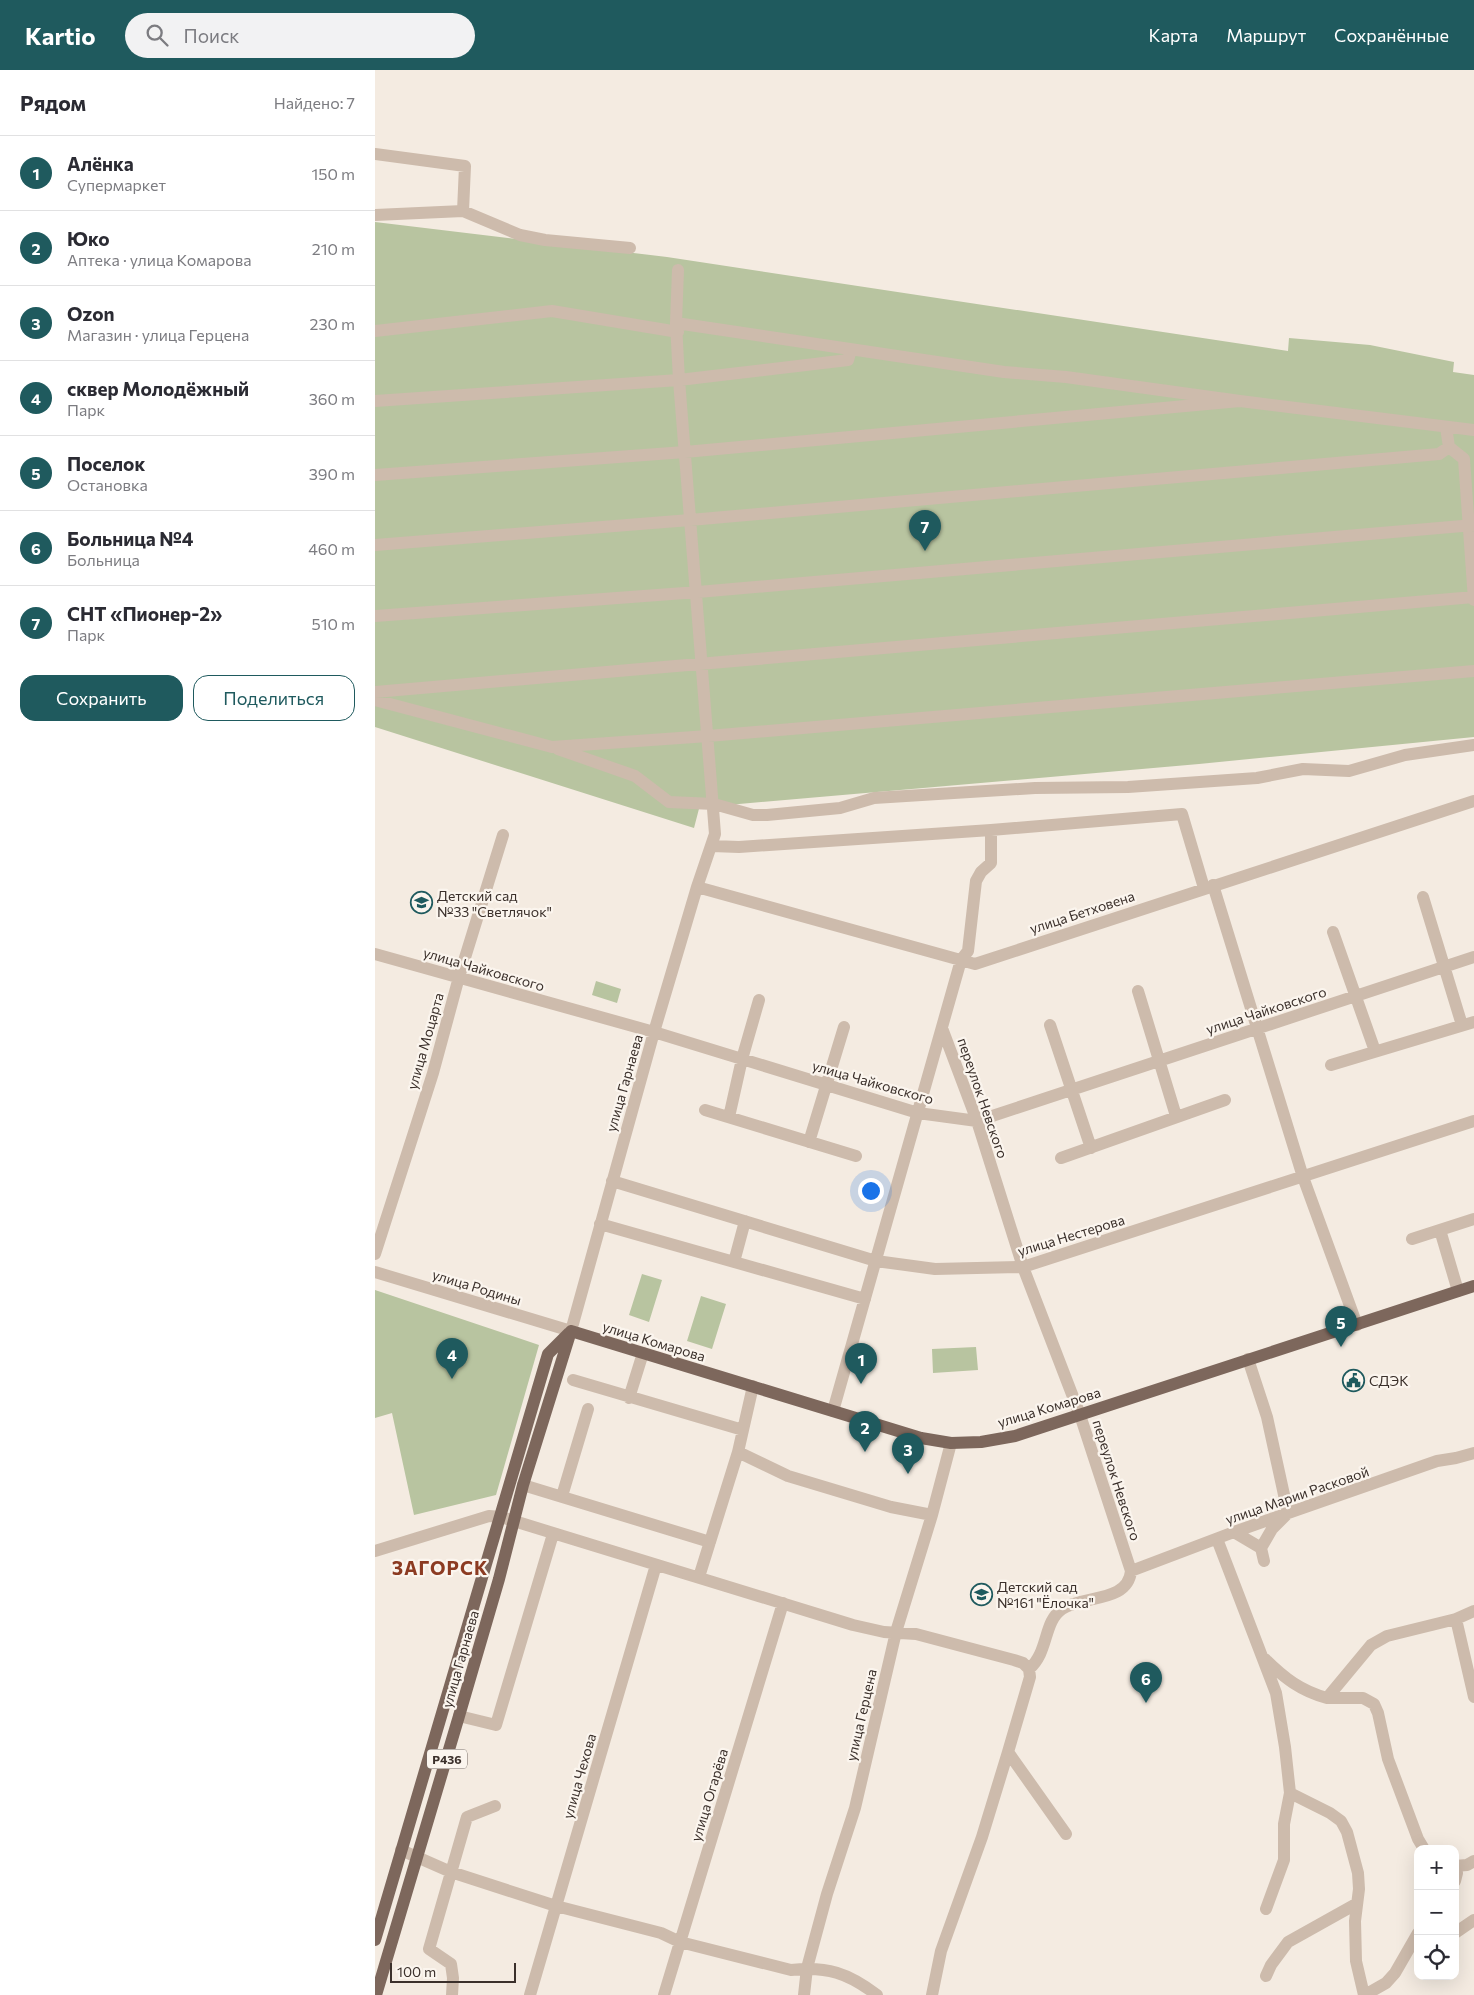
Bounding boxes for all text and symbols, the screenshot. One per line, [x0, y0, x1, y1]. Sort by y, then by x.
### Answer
search box [125, 13, 475, 58]
text: Kartio [25, 21, 95, 50]
icon: search [143, 21, 171, 49]
text: Поиск [183, 24, 239, 47]
text: Карта [1149, 24, 1198, 46]
text: Маршрут [1226, 24, 1306, 46]
text: Сохранённые [1334, 24, 1449, 46]
text: Рядом [20, 90, 86, 115]
text: Найдено: 7 [274, 93, 355, 112]
text: Алёнка [67, 152, 134, 175]
text: 1 [32, 164, 40, 183]
text: 150 m [312, 164, 355, 183]
text: Супермаркет [67, 175, 166, 194]
text: Юко [67, 227, 110, 250]
text: 2 [31, 239, 41, 258]
text: 210 m [312, 239, 355, 258]
text: Аптека · улица Комарова [67, 250, 252, 269]
text: Ozon [67, 302, 115, 325]
text: 3 [31, 314, 41, 333]
text: 230 m [310, 314, 355, 333]
text: Магазин · улица Герцена [67, 325, 249, 344]
text: сквер Молодёжный [67, 377, 249, 400]
text: 4 [31, 389, 41, 408]
text: 360 m [309, 389, 355, 408]
text: Парк [67, 400, 105, 419]
text: Поселок [67, 452, 145, 475]
text: 5 [31, 464, 41, 483]
text: 390 m [309, 464, 355, 483]
text: Остановка [67, 475, 148, 494]
pin: 7 [909, 510, 941, 551]
text: Больница №4 [67, 527, 193, 550]
text: 6 [31, 539, 41, 558]
text: 460 m [308, 539, 355, 558]
text: Больница [67, 550, 140, 569]
text: СНТ «Пионер-2» [67, 602, 222, 625]
text: 7 [32, 614, 40, 633]
text: 510 m [312, 614, 355, 633]
text: Парк [67, 625, 105, 644]
button: Сохранить [20, 675, 183, 721]
button: Поделиться [193, 675, 355, 721]
place label: Детский сад №33 "Светлячок" [437, 887, 552, 920]
street label: улица Бетховена [1027, 887, 1137, 937]
school or university icon: Детский сад №33 "Светлячок" [409, 891, 433, 915]
street label: улица Чайковского [421, 944, 547, 994]
street label: улица Чайковского [1204, 983, 1328, 1037]
street label: улица Моцарта [403, 991, 447, 1091]
street label: улица Гарнаева [602, 1032, 646, 1134]
street label: переулок Невского [954, 1036, 1012, 1160]
street label: улица Чайковского [810, 1057, 936, 1107]
your location [858, 1178, 884, 1204]
street label: улица Нестерова [1015, 1211, 1127, 1259]
street label: улица Родины [430, 1265, 524, 1309]
pin: 5 [1325, 1306, 1357, 1347]
street label: улица Комарова [601, 1317, 707, 1365]
pin: 4 [436, 1338, 468, 1379]
pin: 1 [845, 1343, 877, 1384]
public building icon: СДЭК [1341, 1368, 1365, 1392]
place label: СДЭК [1369, 1372, 1409, 1389]
street label: улица Комарова [996, 1383, 1102, 1431]
pin: 2 [849, 1411, 881, 1452]
street label: переулок Невского [1089, 1417, 1145, 1543]
pin: 3 [892, 1433, 924, 1474]
street label: улица Марии Расковой [1223, 1462, 1371, 1528]
district label: ЗАГОРСК [392, 1556, 488, 1579]
place label: Детский сад №161 "Ёлочка" [997, 1578, 1094, 1611]
school or university icon: Детский сад №161 "Ёлочка" [969, 1582, 993, 1606]
street label: улица Гарнаева [438, 1608, 482, 1710]
pin: 6 [1130, 1662, 1162, 1703]
street label: улица Герцена [842, 1667, 880, 1763]
street label: улица Чехова [559, 1731, 599, 1821]
street label: улица Огарёва [687, 1747, 731, 1843]
road number: P436 [427, 1750, 467, 1768]
map controls [1414, 1845, 1459, 1980]
button: + [1414, 1845, 1459, 1890]
button: − [1414, 1890, 1459, 1935]
button: locate [1414, 1935, 1459, 1980]
scale bar [390, 1960, 516, 1983]
text: 100 m [397, 1963, 436, 1980]

